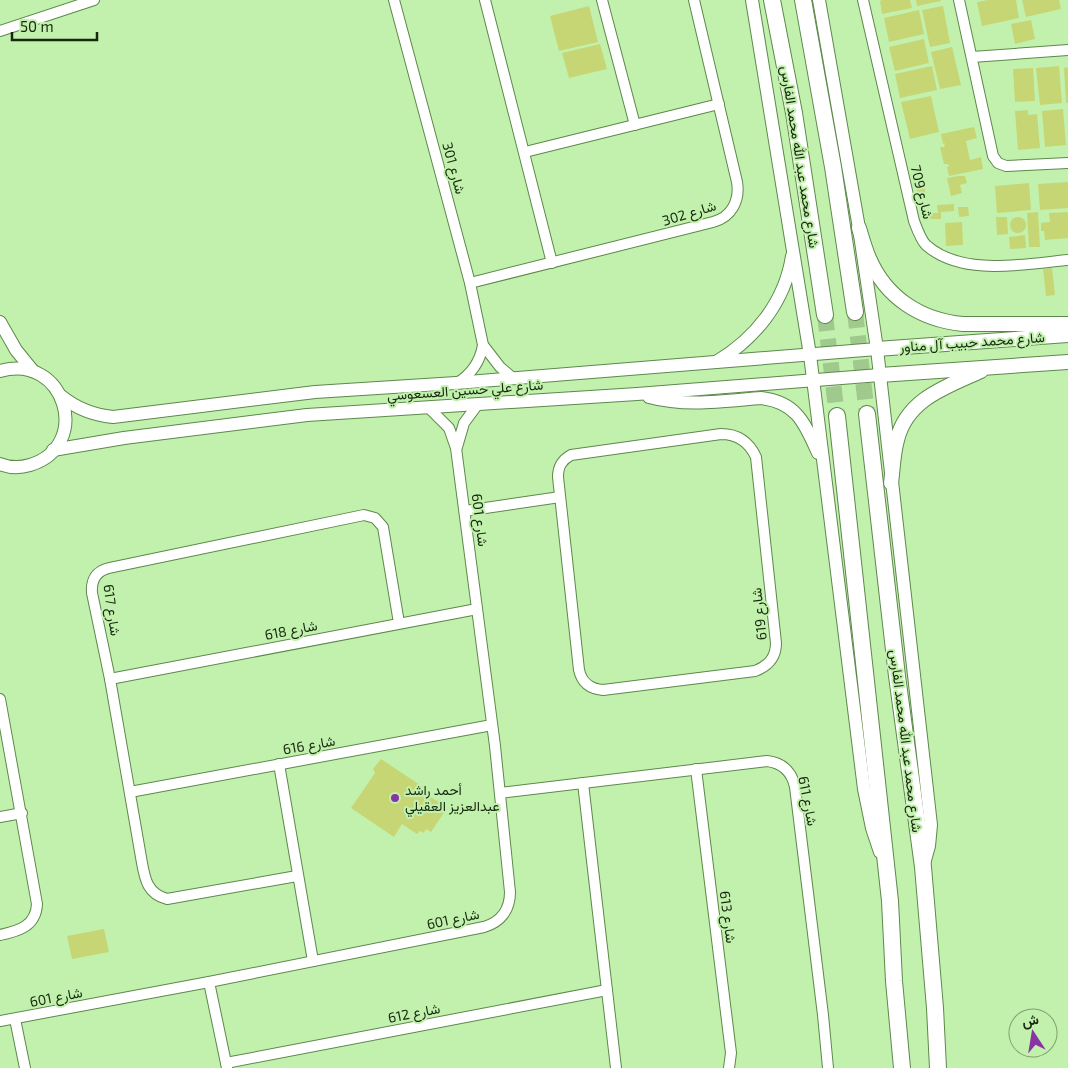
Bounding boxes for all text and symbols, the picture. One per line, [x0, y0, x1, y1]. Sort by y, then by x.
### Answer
scale bar [12, 10, 98, 42]
text: 50 m [20, 17, 54, 35]
street label: شارع محمد عبد الله محمد الفارس [775, 65, 823, 250]
street label: شارع 301 [437, 140, 470, 196]
street label: شارع 709 [905, 163, 937, 221]
street label: شارع 302 [660, 196, 719, 232]
street label: شارع محمد حبيب آل مناور [898, 328, 1045, 358]
street label: شارع علي حسين العسعوسي [386, 376, 544, 407]
street label: شارع 601 [466, 492, 492, 548]
street label: شارع 617 [97, 583, 125, 637]
street label: شارع 619 [747, 587, 773, 641]
street label: شارع 618 [263, 616, 319, 646]
street label: شارع محمد عبد الله محمد الفارس [884, 649, 926, 834]
street label: شارع 616 [281, 732, 337, 760]
street label: شارع 611 [792, 775, 822, 828]
place label: أحمد راشد عبدالعزيز العقيلي [405, 781, 500, 818]
marker: أحمد راشد عبدالعزيز العقيلي [389, 792, 401, 804]
street label: شارع 613 [714, 890, 740, 944]
street label: شارع 601 [425, 905, 481, 935]
street label: شارع 601 [28, 983, 84, 1013]
street label: شارع 612 [386, 999, 442, 1029]
north arrow [1008, 1008, 1058, 1058]
text: ش [1020, 1010, 1041, 1031]

